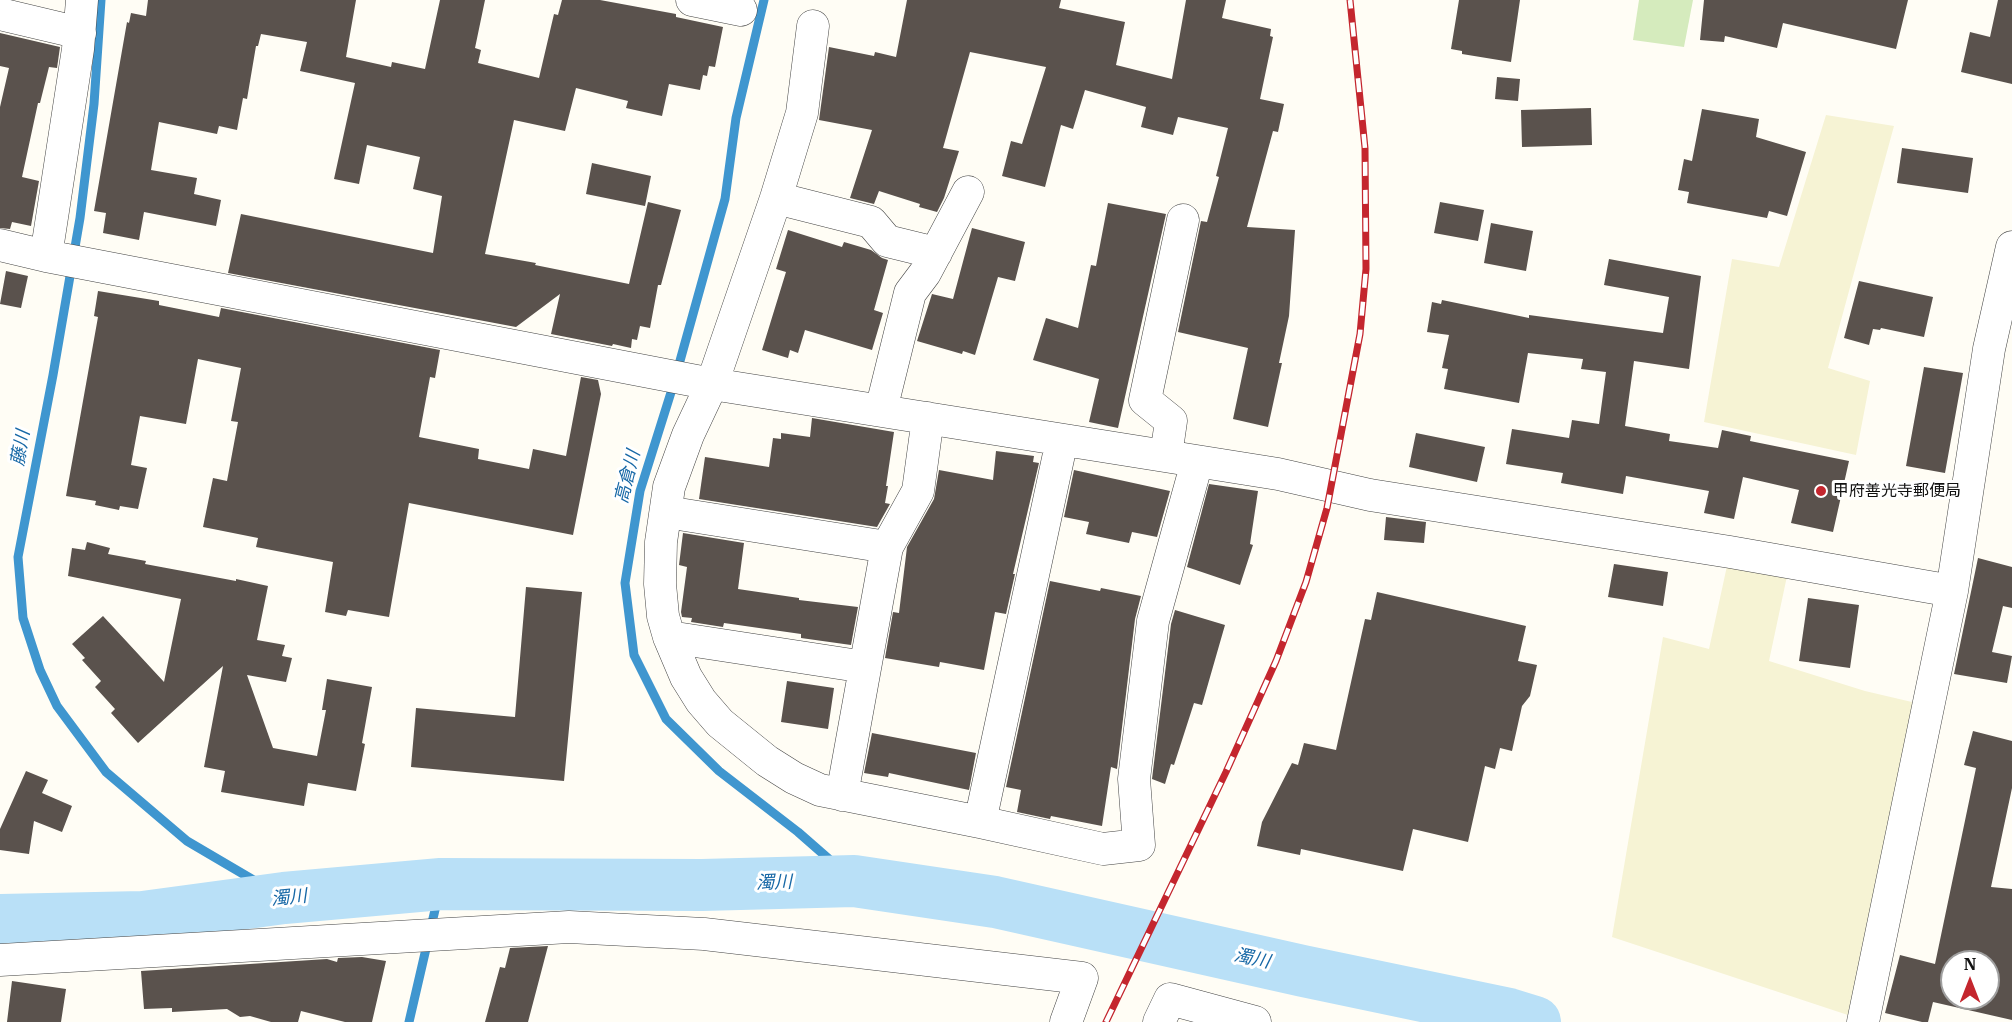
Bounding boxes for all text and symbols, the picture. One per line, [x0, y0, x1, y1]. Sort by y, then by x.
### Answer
water label: 藤川 [7, 428, 35, 468]
water label: 高倉川 [611, 448, 645, 506]
place label: 甲府善光寺郵便局 [1833, 481, 1961, 501]
marker: 甲府善光寺郵便局 [1814, 484, 1828, 498]
water label: 濁川 [756, 872, 792, 894]
water label: 濁川 [270, 885, 308, 911]
water label: 濁川 [1232, 945, 1272, 973]
north arrow [1940, 950, 2000, 1010]
text: N [1964, 954, 1976, 974]

